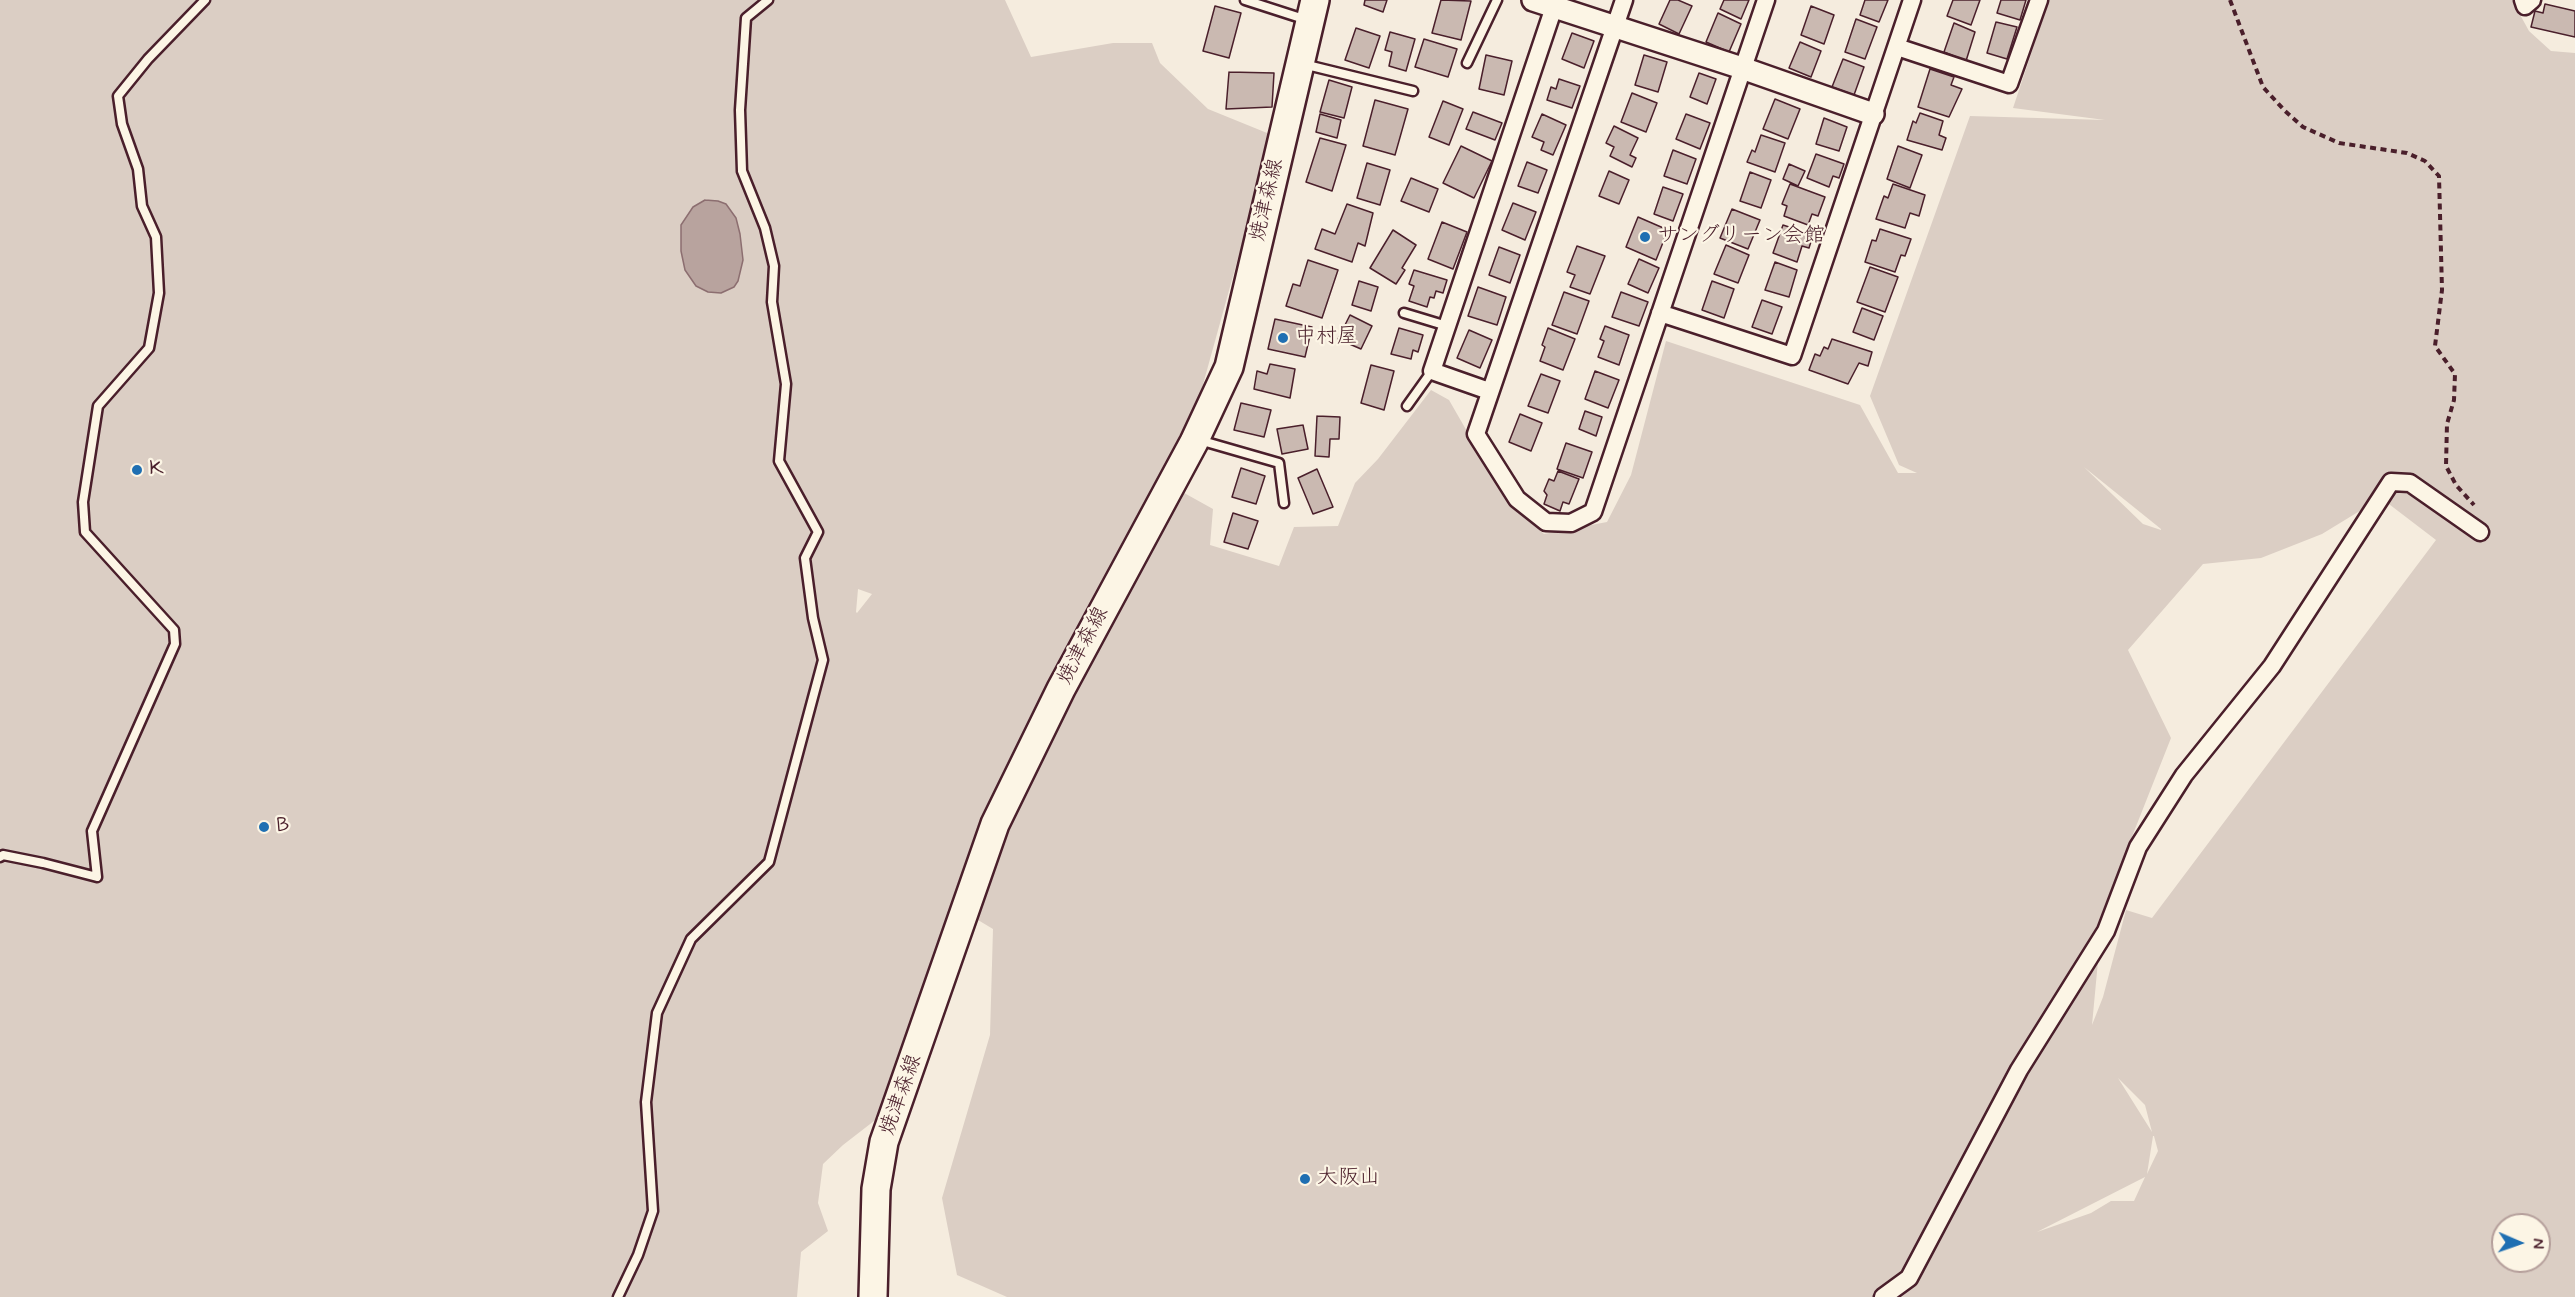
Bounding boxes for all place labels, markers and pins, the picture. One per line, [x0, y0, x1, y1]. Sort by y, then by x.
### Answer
place label: サングリーン会館 [1657, 224, 1825, 250]
marker: サングリーン会館 [1638, 230, 1652, 244]
place label: 中村屋 [1295, 325, 1358, 351]
marker: 中村屋 [1276, 331, 1290, 345]
place label: K [149, 457, 164, 483]
marker: K [130, 463, 144, 477]
place label: B [276, 814, 289, 840]
marker: B [257, 820, 271, 834]
place label: 大阪山 [1317, 1166, 1380, 1192]
marker: 大阪山 [1298, 1172, 1312, 1186]

